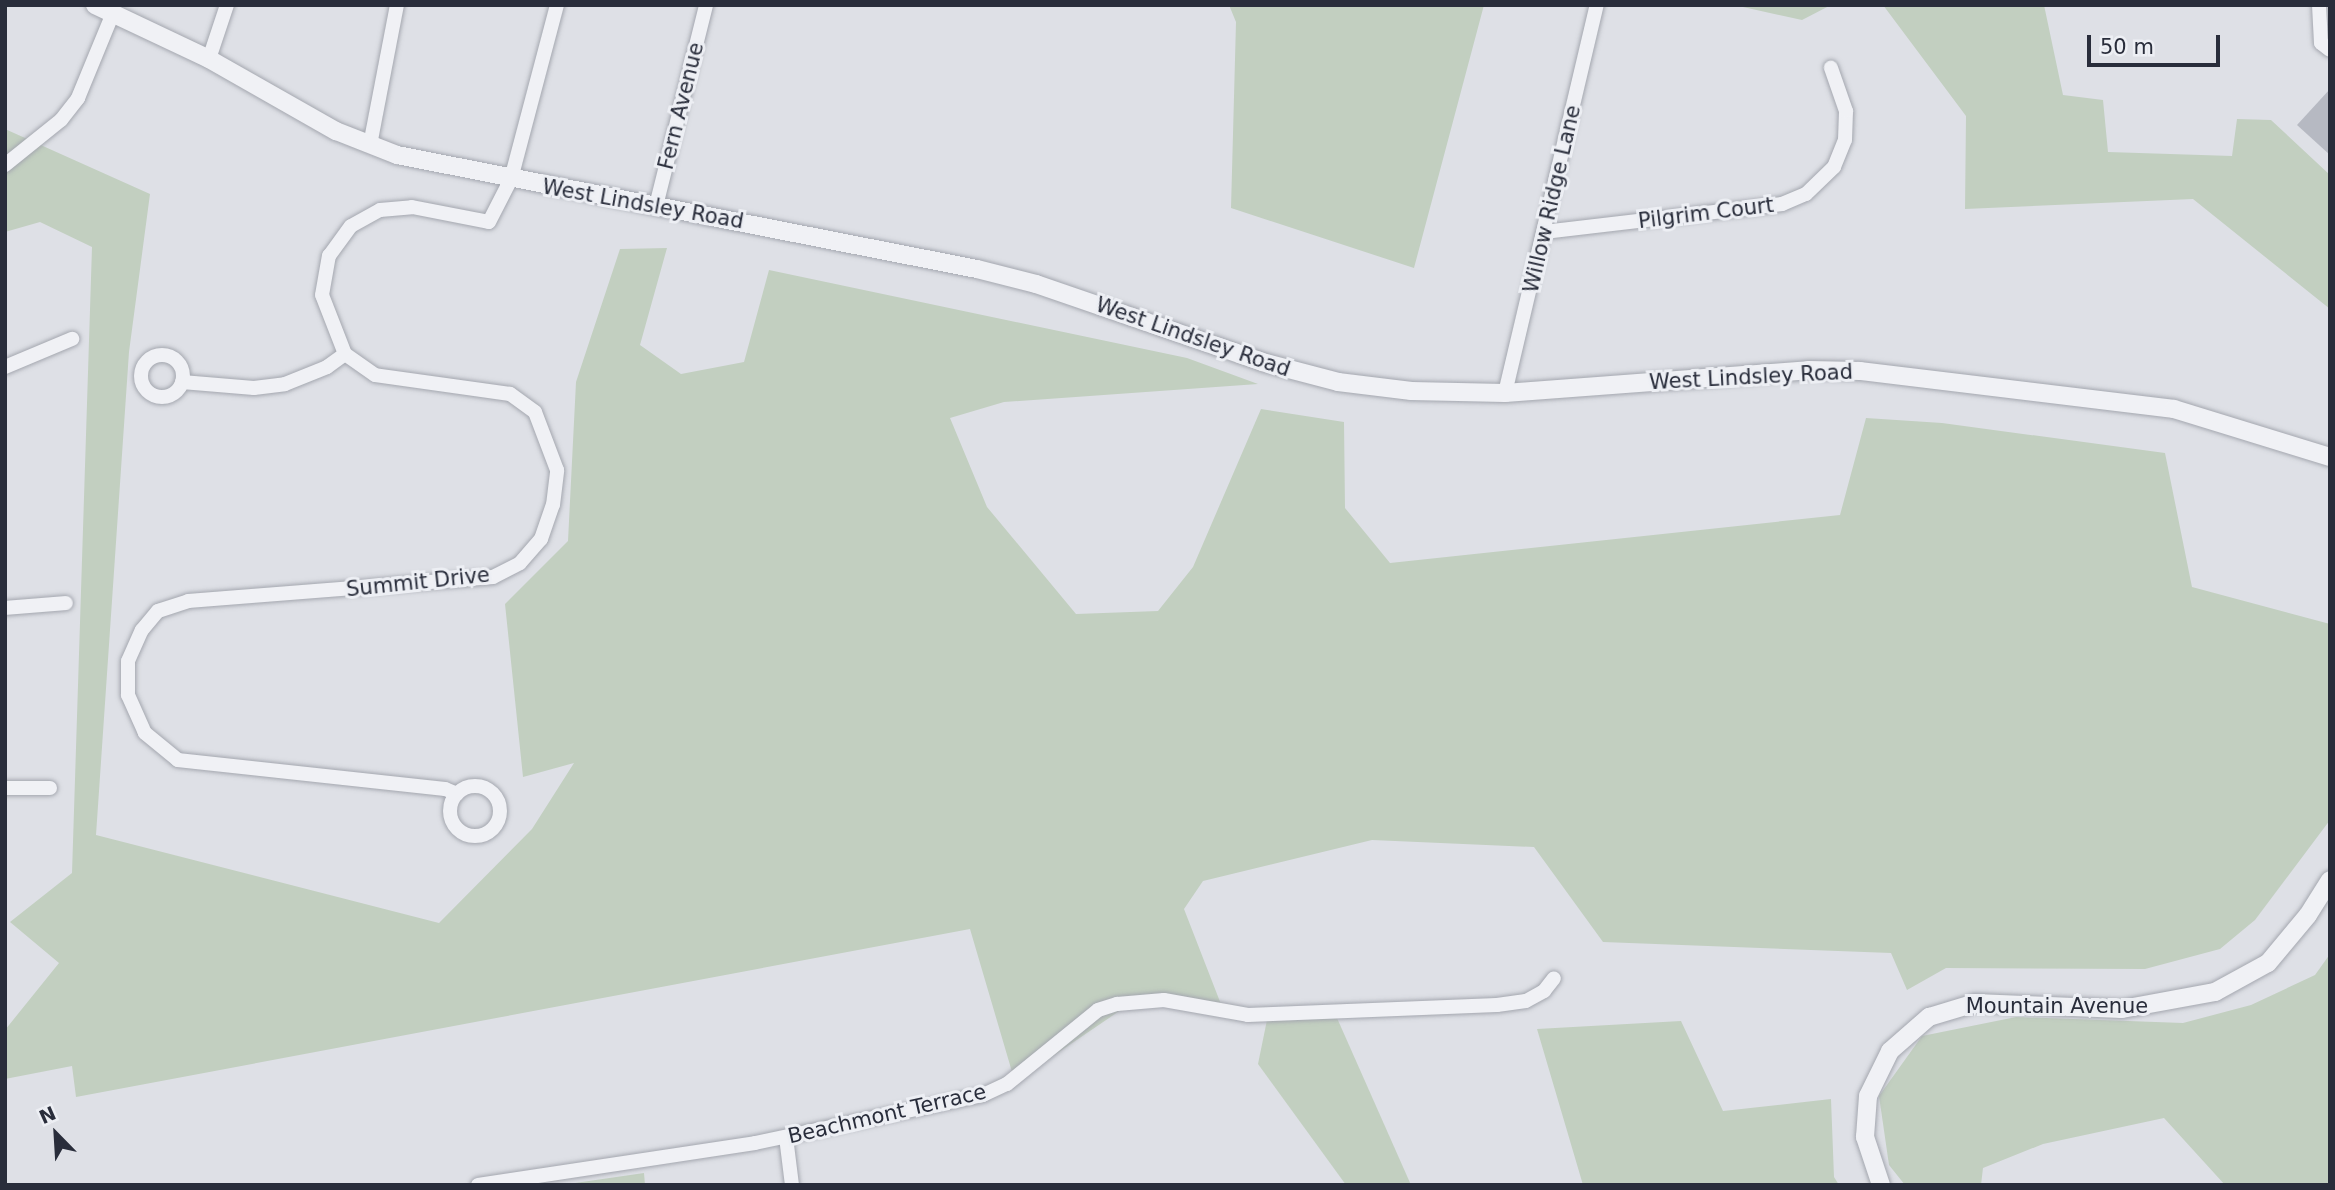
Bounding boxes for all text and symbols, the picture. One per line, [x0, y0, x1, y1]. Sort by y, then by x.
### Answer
scale bar [2090, 21, 2223, 65]
text: 50 m [2100, 35, 2154, 59]
street label: Fern Avenue [653, 40, 709, 172]
street label: Willow Ridge Lane [1518, 103, 1586, 295]
street label: West Lindsley Road [540, 174, 746, 234]
street label: Pilgrim Court [1637, 192, 1775, 234]
street label: West Lindsley Road [1092, 292, 1294, 382]
street label: West Lindsley Road [1648, 359, 1854, 395]
street label: Summit Drive [345, 562, 491, 602]
street label: Mountain Avenue [1966, 993, 2148, 1019]
street label: Beachmont Terrace [785, 1079, 989, 1149]
north arrow [21, 1099, 91, 1169]
text: N [36, 1102, 59, 1128]

